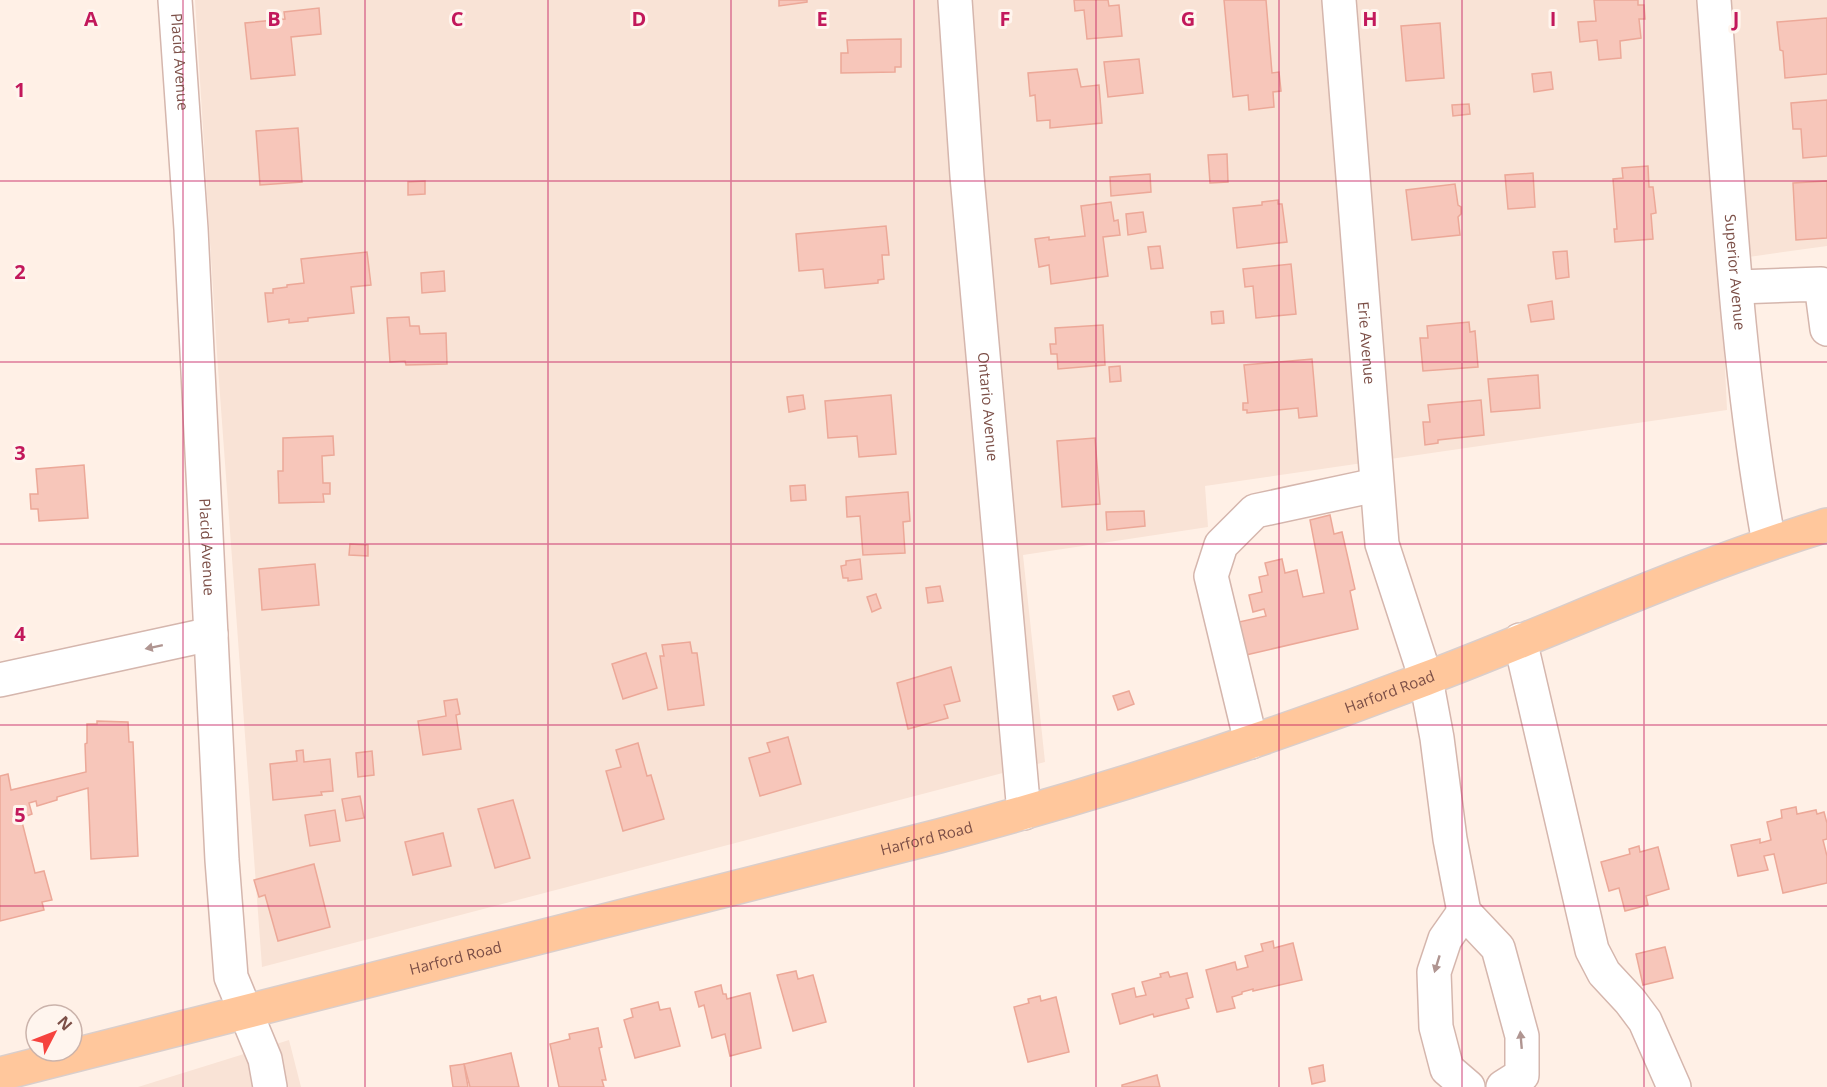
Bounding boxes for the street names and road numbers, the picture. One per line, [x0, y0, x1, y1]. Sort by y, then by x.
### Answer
street label: Placid Avenue [167, 12, 194, 111]
street label: Superior Avenue [1721, 213, 1751, 331]
street label: Erie Avenue [1354, 301, 1380, 385]
street label: Ontario Avenue [974, 351, 1003, 462]
street label: Placid Avenue [195, 498, 220, 596]
street label: Harford Road [1342, 665, 1437, 717]
street label: Harford Road [878, 816, 975, 859]
street label: Harford Road [407, 936, 504, 979]

